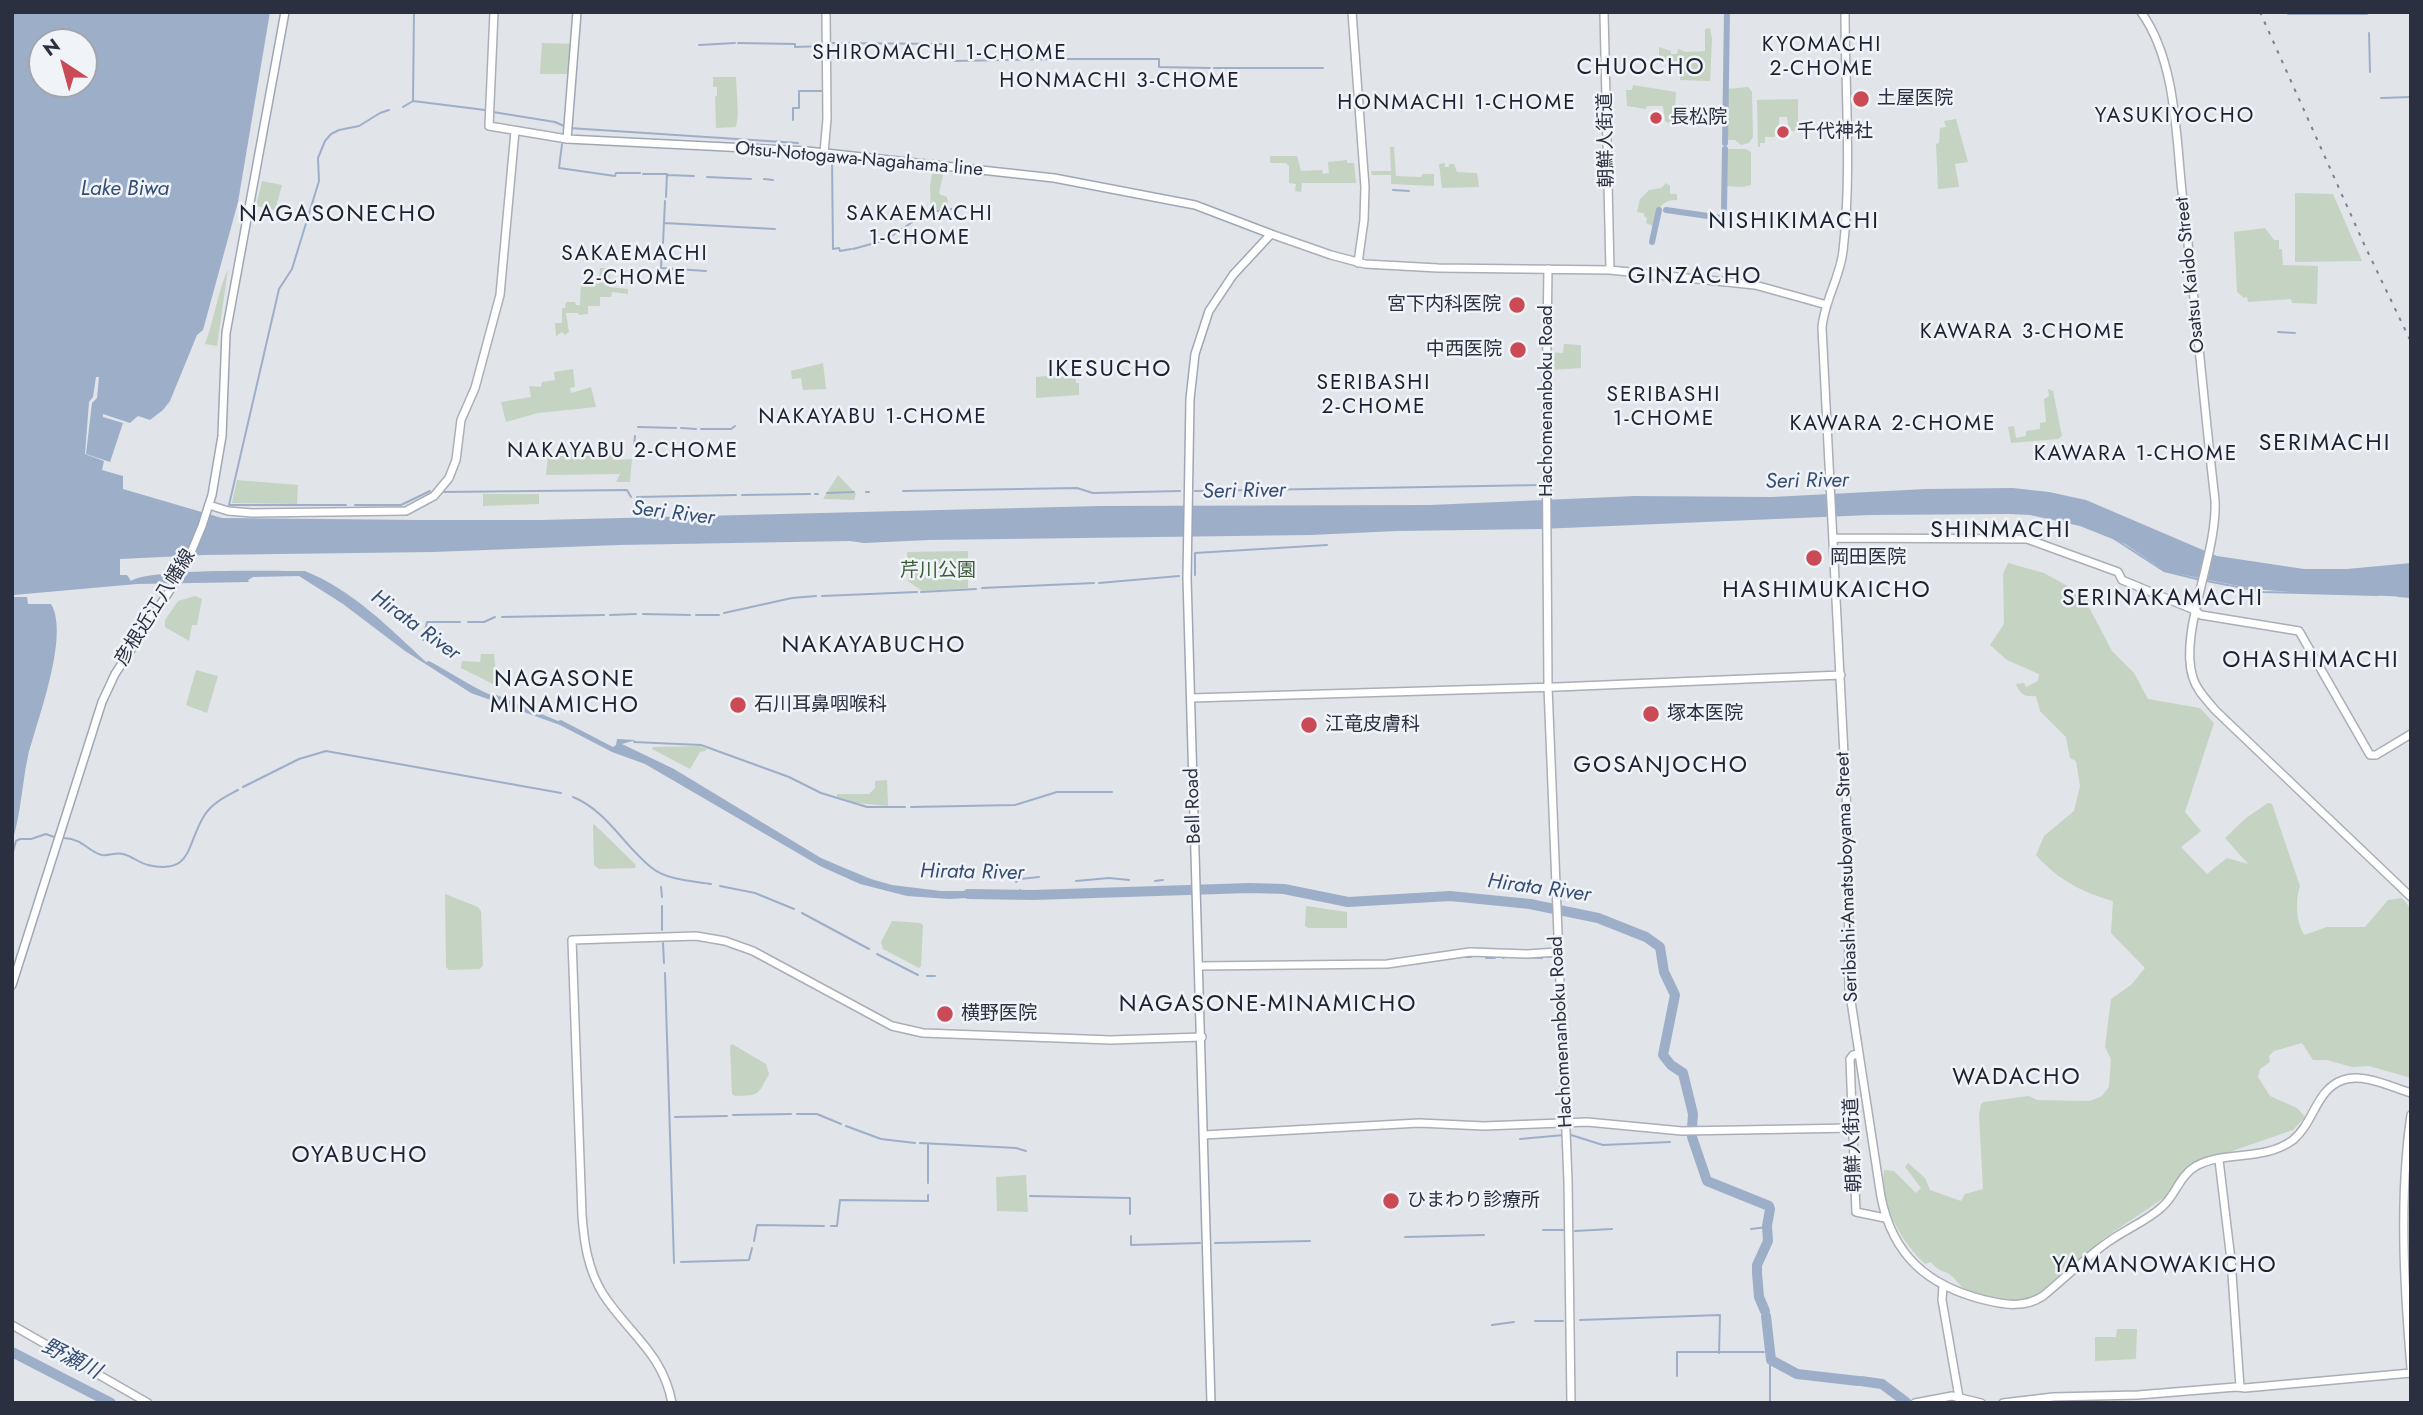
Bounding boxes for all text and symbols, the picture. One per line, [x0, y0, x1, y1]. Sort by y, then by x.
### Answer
north arrow [28, 28, 98, 98]
text: N [37, 32, 66, 63]
district label: KYOMACHI 2-CHOME [1763, 33, 1881, 83]
district label: SHIROMACHI 1-CHOME [814, 41, 1066, 67]
district label: CHUOCHO [1577, 54, 1705, 82]
district label: HONMACHI 3-CHOME [1001, 69, 1239, 95]
place label: 土屋医院 [1877, 88, 1953, 110]
marker: 土屋医院 [1851, 89, 1871, 109]
district label: HONMACHI 1-CHOME [1339, 91, 1575, 117]
street label: 朝鮮人街道 [1595, 92, 1619, 188]
district label: YASUKIYOCHO [2096, 104, 2254, 130]
place label: 長松院 [1670, 107, 1727, 129]
marker: 長松院 [1648, 110, 1664, 126]
place label: 千代神社 [1797, 121, 1873, 143]
marker: 千代神社 [1775, 124, 1791, 140]
street label: Otsu-Notogawa-Nagahama line [734, 138, 984, 182]
water label: Lake Biwa [81, 177, 169, 203]
street label: Osatsu Kaido Street [2171, 196, 2211, 354]
district label: NAGASONECHO [240, 201, 436, 229]
district label: SAKAEMACHI 1-CHOME [848, 202, 992, 252]
district label: NISHIKIMACHI [1710, 208, 1878, 236]
district label: SAKAEMACHI 2-CHOME [563, 242, 707, 292]
district label: GINZACHO [1629, 263, 1761, 291]
place label: 宮下内科医院 [1387, 294, 1501, 316]
marker: 宮下内科医院 [1507, 295, 1527, 315]
street label: Hachomenanboku Road [1536, 305, 1558, 497]
district label: KAWARA 3-CHOME [1921, 320, 2125, 346]
place label: 中西医院 [1426, 339, 1502, 361]
marker: 中西医院 [1508, 340, 1528, 360]
district label: IKESUCHO [1049, 356, 1171, 384]
district label: SERIBASHI 2-CHOME [1318, 371, 1430, 421]
district label: SERIBASHI 1-CHOME [1608, 383, 1720, 433]
district label: NAKAYABU 1-CHOME [760, 405, 986, 431]
district label: KAWARA 2-CHOME [1791, 412, 1995, 438]
district label: SERIMACHI [2260, 430, 2390, 458]
district label: NAKAYABU 2-CHOME [509, 439, 737, 465]
district label: KAWARA 1-CHOME [2035, 442, 2237, 468]
water label: Seri River [1765, 469, 1849, 495]
water label: Seri River [1202, 479, 1286, 505]
water label: Seri River [630, 496, 716, 532]
district label: SHINMACHI [1931, 517, 2071, 545]
street label: 彦根近江八幡線 [111, 546, 201, 670]
place label: 岡田医院 [1830, 547, 1906, 569]
marker: 岡田医院 [1804, 548, 1824, 568]
park label: 芹川公園 [900, 560, 976, 582]
district label: HASHIMUKAICHO [1724, 577, 1930, 605]
water label: Hirata River [365, 585, 465, 667]
district label: SERINAKAMACHI [2064, 585, 2262, 613]
district label: NAKAYABUCHO [783, 632, 965, 660]
district label: OHASHIMACHI [2224, 647, 2398, 675]
district label: NAGASONE MINAMICHO [491, 666, 639, 720]
place label: 石川耳鼻咽喉科 [754, 694, 887, 716]
marker: 石川耳鼻咽喉科 [728, 695, 748, 715]
place label: 塚本医院 [1667, 703, 1743, 725]
marker: 塚本医院 [1641, 704, 1661, 724]
place label: 江竜皮膚科 [1325, 714, 1420, 736]
marker: 江竜皮膚科 [1299, 715, 1319, 735]
district label: GOSANJOCHO [1574, 752, 1748, 780]
street label: Seribashi-Amatsuboyama Street [1832, 752, 1864, 1002]
street label: Bell Road [1181, 768, 1207, 844]
water label: Hirata River [920, 859, 1024, 887]
water label: Hirata River [1486, 869, 1592, 909]
street label: Hachomenanboku Road [1546, 936, 1578, 1128]
district label: NAGASONE-MINAMICHO [1121, 991, 1415, 1019]
place label: 横野医院 [961, 1003, 1037, 1025]
marker: 横野医院 [935, 1004, 955, 1024]
district label: WADACHO [1953, 1064, 2081, 1092]
street label: 朝鮮人街道 [1841, 1097, 1867, 1193]
district label: OYABUCHO [293, 1142, 427, 1170]
place label: ひまわり診療所 [1407, 1190, 1540, 1212]
marker: ひまわり診療所 [1381, 1191, 1401, 1211]
district label: YAMANOWAKICHO [2054, 1252, 2276, 1280]
water label: 野瀬川 [37, 1334, 105, 1386]

